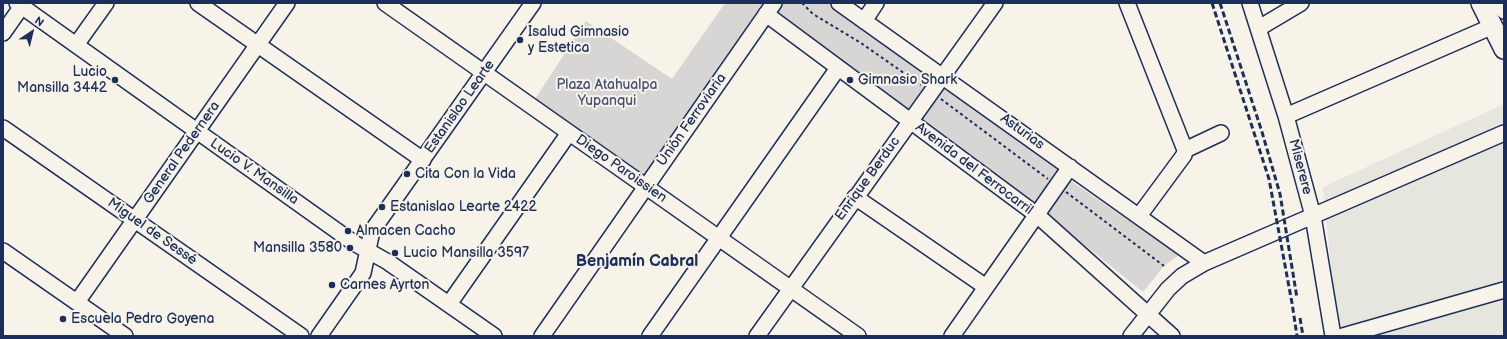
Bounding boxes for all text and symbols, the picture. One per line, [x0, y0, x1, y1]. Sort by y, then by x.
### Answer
north arrow [12, 12, 52, 52]
text: N [32, 14, 46, 29]
place label: Isalud Gimnasio y Estetica [528, 24, 629, 56]
marker: Isalud Gimnasio y Estetica [515, 35, 525, 45]
street label: Estanislao Learte [422, 57, 498, 157]
place label: Lucio Mansilla 3442 [17, 64, 107, 96]
street label: Unión Ferroviaria [654, 70, 730, 170]
place label: Gimnasio Shark [858, 72, 957, 88]
marker: Lucio Mansilla 3442 [110, 75, 120, 85]
marker: Gimnasio Shark [845, 75, 855, 85]
park label: Plaza Atahualpa Yupanqui [557, 77, 657, 110]
street label: General Pedernera [140, 98, 224, 208]
street label: Asturias [997, 110, 1047, 154]
street label: Avenida del Ferrocarril [912, 119, 1036, 219]
street label: Diego Paroissien [572, 131, 670, 207]
street label: Enrique Berduc [832, 134, 904, 224]
street label: Lucio V. Mansilla [207, 135, 301, 209]
street label: Miserere [1285, 137, 1315, 197]
place label: Cita Con la Vida [415, 166, 516, 182]
marker: Cita Con la Vida [402, 169, 412, 179]
street label: Miguel de Sessé [104, 195, 200, 269]
place label: Estanislao Learte 2422 [390, 199, 537, 215]
marker: Estanislao Learte 2422 [377, 202, 387, 212]
place label: Almacen Cacho [356, 223, 456, 239]
marker: Almacen Cacho [343, 226, 353, 236]
place label: Mansilla 3580 [253, 240, 342, 256]
marker: Mansilla 3580 [345, 243, 355, 253]
place label: Lucio Mansilla 3597 [403, 245, 529, 261]
marker: Lucio Mansilla 3597 [390, 248, 400, 258]
district label: Benjamín Cabral [576, 252, 698, 272]
place label: Carnes Ayrton [340, 277, 429, 293]
marker: Carnes Ayrton [327, 280, 337, 290]
place label: Escuela Pedro Goyena [71, 311, 214, 327]
marker: Escuela Pedro Goyena [58, 314, 68, 324]

